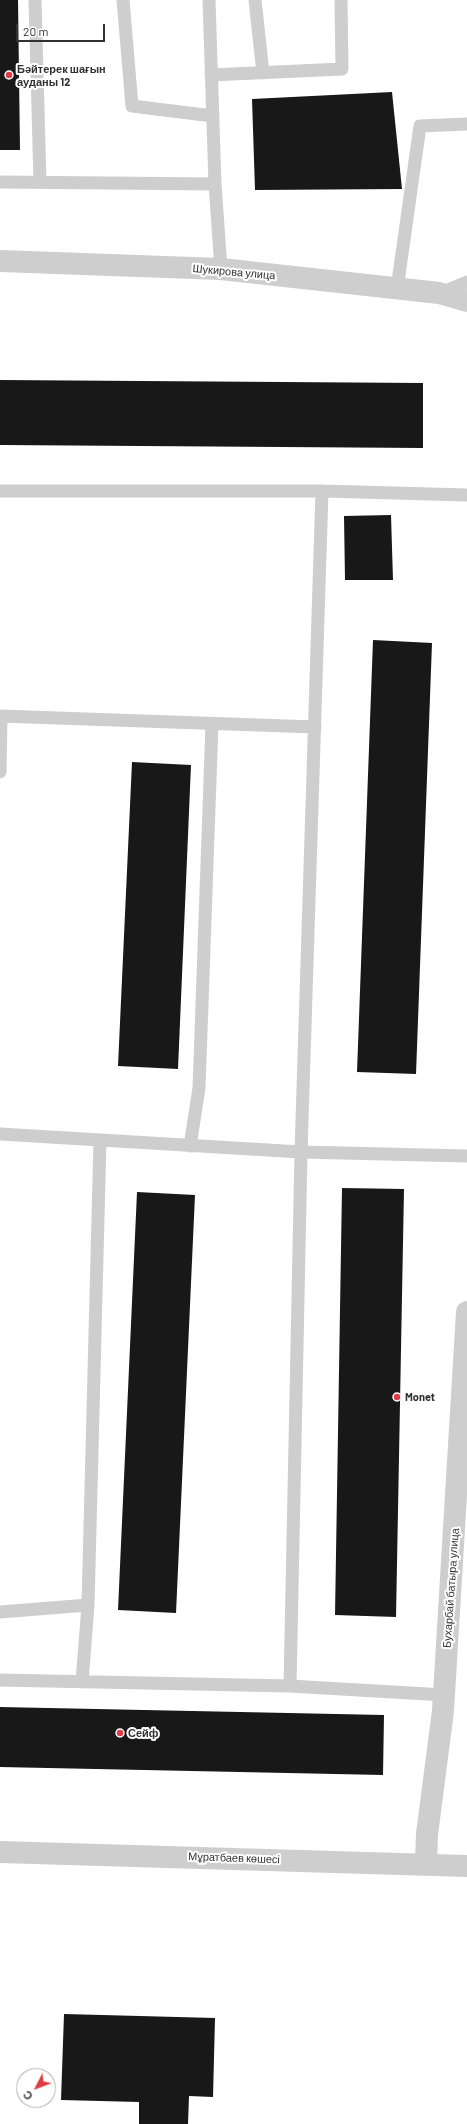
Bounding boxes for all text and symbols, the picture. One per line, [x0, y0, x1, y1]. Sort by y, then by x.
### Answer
scale bar [18, 16, 107, 42]
text: 20 m [23, 24, 49, 38]
place label: Бәйтерек шағын ауданы 12 [17, 62, 106, 88]
marker: Бәйтерек шағын ауданы 12 [4, 70, 14, 80]
street label: Шукирова улица [192, 262, 276, 282]
place label: Monet [405, 1390, 435, 1404]
marker: Monet [392, 1392, 402, 1402]
street label: Бухарбай батыра улица [440, 1528, 462, 1648]
place label: Сейф [128, 1726, 158, 1740]
marker: Сейф [115, 1728, 125, 1738]
street label: Мұратбаев көшесі [188, 1850, 280, 1866]
north arrow [16, 2068, 56, 2108]
text: С [20, 2088, 35, 2103]

